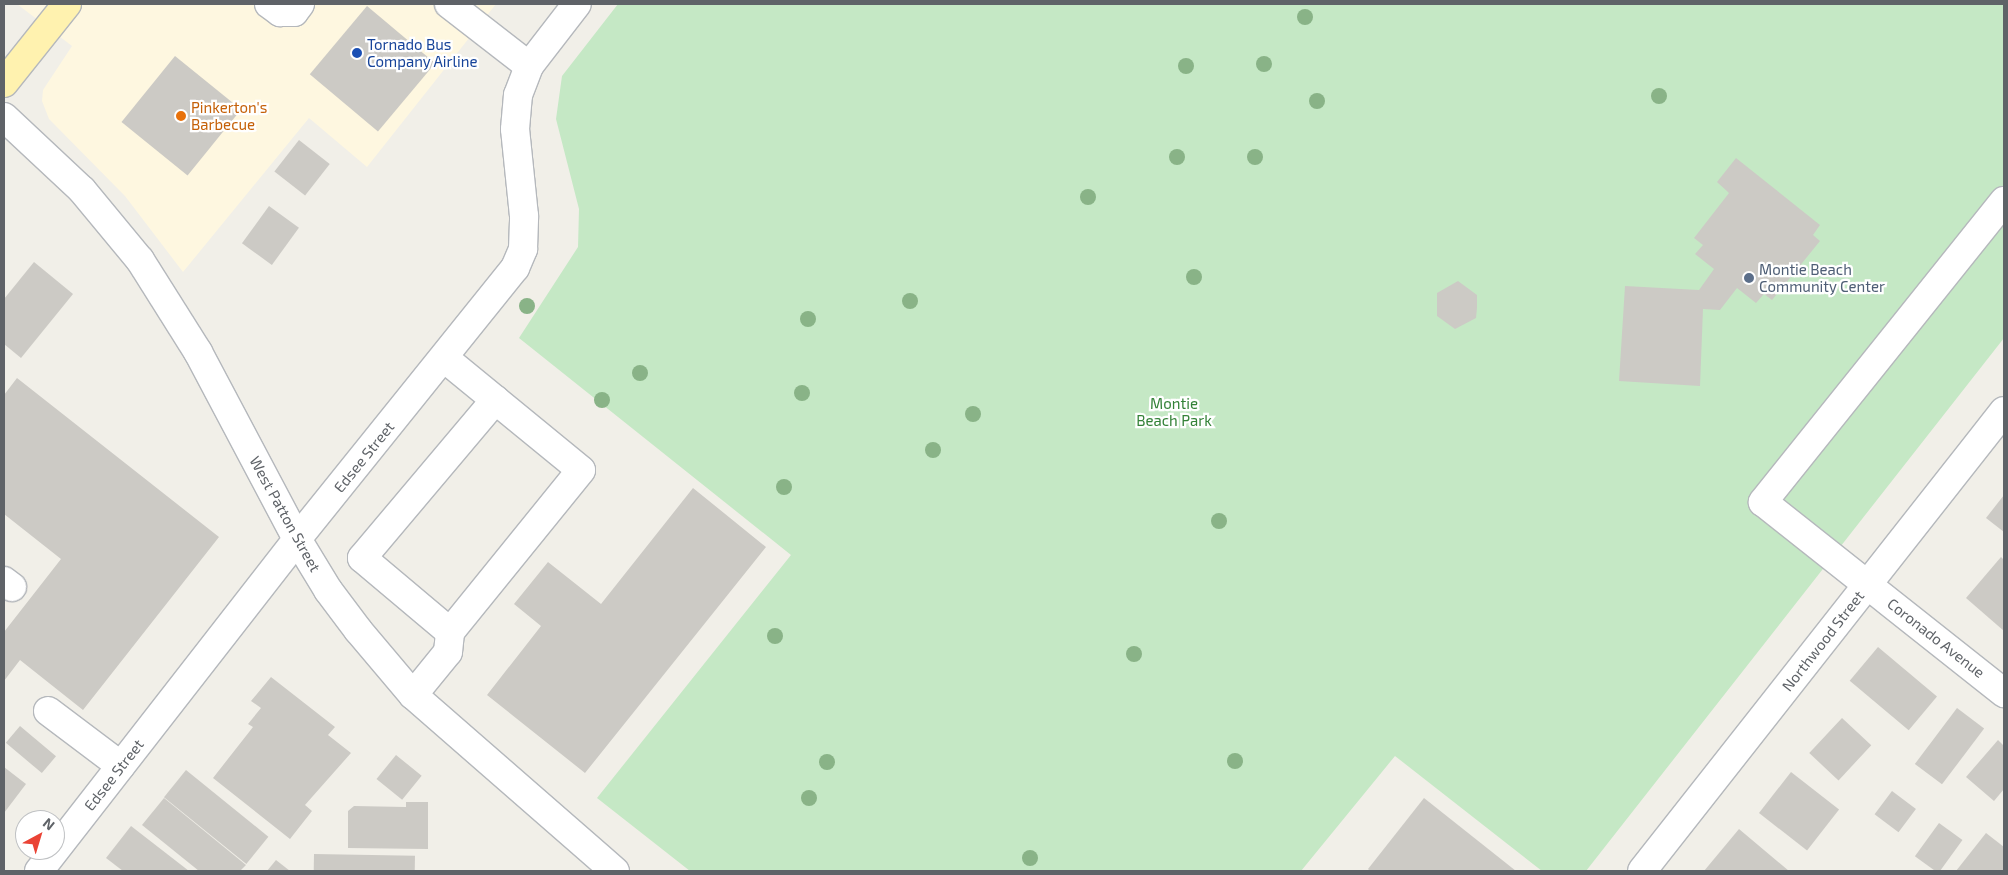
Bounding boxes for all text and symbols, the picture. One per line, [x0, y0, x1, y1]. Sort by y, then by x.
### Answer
place label: Tornado Bus Company Airline [367, 35, 478, 70]
marker: Tornado Bus Company Airline [351, 47, 363, 59]
place label: Pinkerton's Barbecue [191, 98, 267, 133]
marker: Pinkerton's Barbecue [175, 110, 187, 122]
place label: Montie Beach Community Center [1759, 260, 1885, 295]
marker: Montie Beach Community Center [1743, 272, 1755, 284]
park label: Montie Beach Park [1136, 394, 1212, 429]
street label: Edsee Street [330, 418, 398, 496]
street label: West Patton Street [246, 453, 324, 575]
street label: Northwood Street [1778, 587, 1868, 695]
street label: Coronado Avenue [1884, 594, 1988, 682]
street label: Edsee Street [81, 736, 147, 814]
north arrow [15, 810, 65, 860]
text: N [40, 814, 58, 834]

